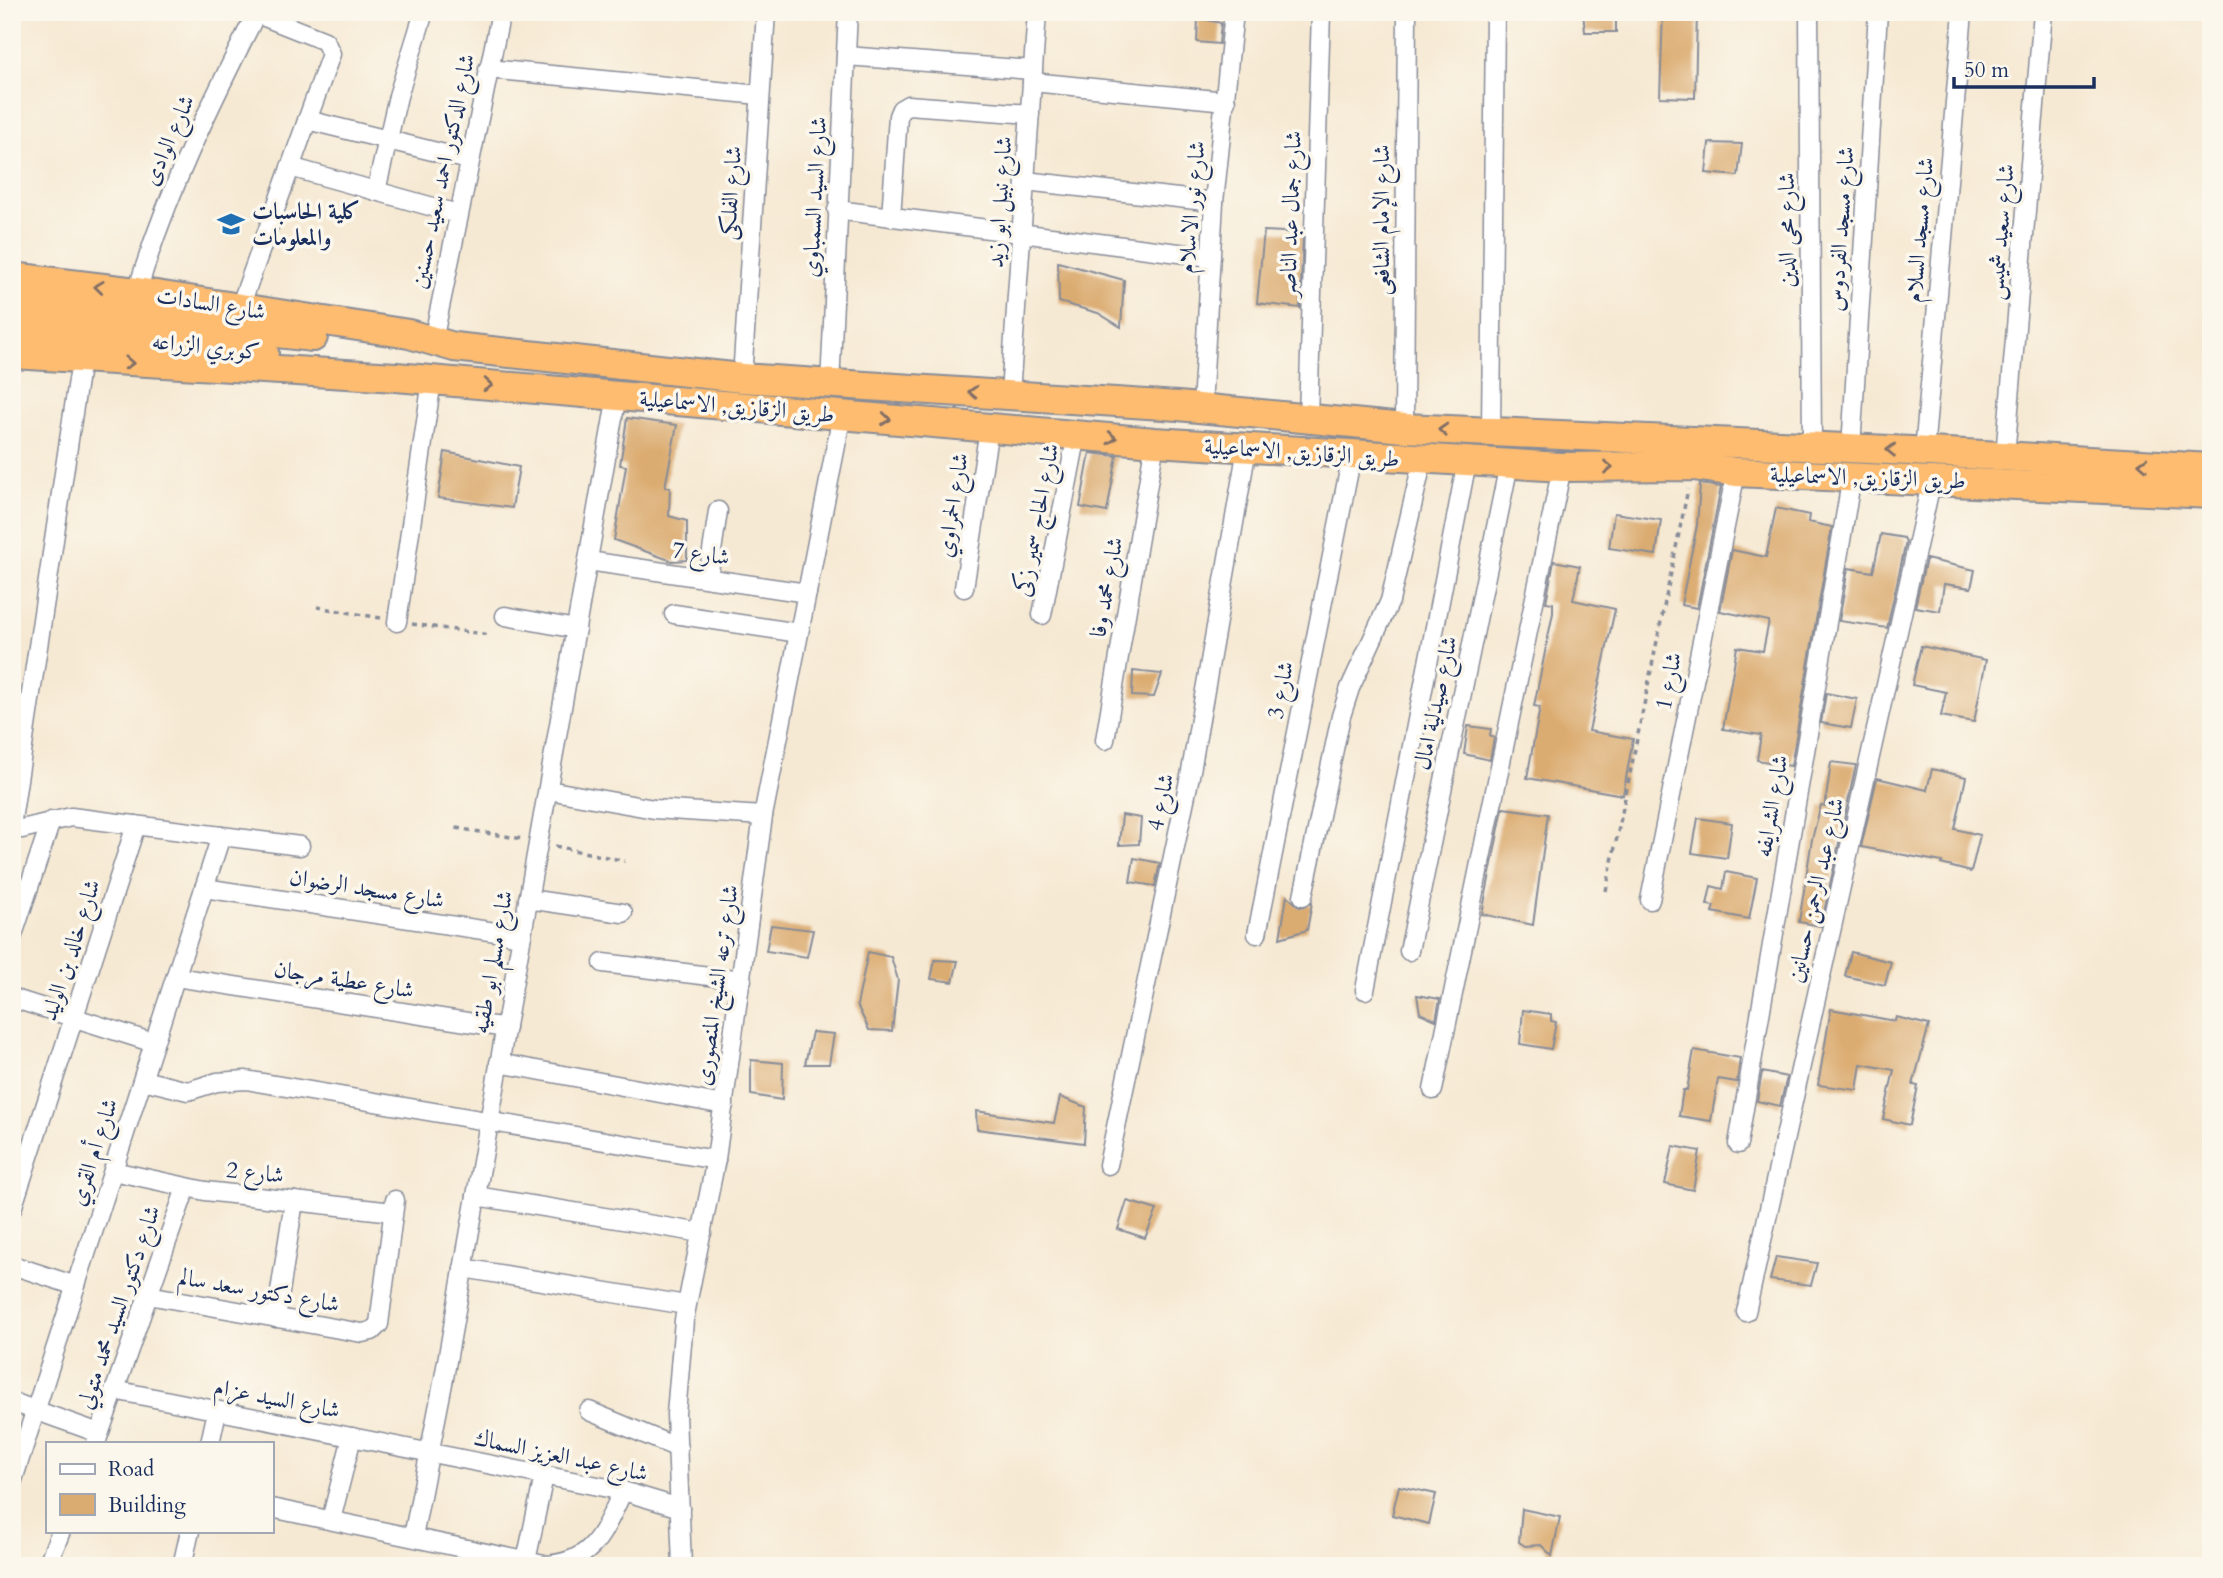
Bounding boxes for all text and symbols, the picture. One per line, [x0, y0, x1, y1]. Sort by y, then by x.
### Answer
scale bar [1954, 46, 2094, 90]
street label: شارع الدكتور احمد سعيد حسنين [402, 51, 486, 292]
text: 50 m [1964, 56, 2009, 85]
street label: شارع الوادى [135, 90, 206, 192]
street label: شارع السيد السمباوي [795, 116, 838, 279]
street label: شارع جمال عبد الناصر [1272, 130, 1313, 300]
street label: شارع نبيل ابو زيد [979, 135, 1024, 269]
street label: شارع نور الاسلام [1170, 140, 1217, 275]
street label: شارع الإمام الشافعى [1366, 144, 1401, 296]
street label: شارع الفلكى [712, 145, 753, 242]
street label: شارع مسجد الفردوس [1819, 145, 1866, 313]
street label: شارع مسجد السلام [1898, 156, 1945, 304]
street label: شارع سعيد شميس [1979, 163, 2026, 302]
street label: شارع محى الدين [1771, 172, 1806, 288]
place label: كلية الحاسبات والمعلومات [252, 196, 360, 253]
school or university icon: كلية الحاسبات والمعلومات [216, 209, 246, 239]
one-way arrow [93, 280, 105, 295]
street label: شارع السادات [154, 280, 268, 331]
street label: كوبري الزراعه [150, 325, 261, 371]
one-way arrow [124, 355, 135, 370]
one-way arrow [483, 377, 494, 392]
street label: طريق الزقازيق, الاسماعيلية [638, 383, 836, 430]
one-way arrow [967, 385, 978, 400]
one-way arrow [880, 411, 891, 426]
one-way arrow [1438, 423, 1449, 438]
one-way arrow [1106, 430, 1118, 445]
street label: طريق الزقازيق, الاسماعيلية [1203, 430, 1401, 475]
street label: شارع الحاج سمير زكى [1006, 441, 1071, 600]
one-way arrow [1885, 443, 1896, 458]
street label: شارع الحمراوي [929, 450, 980, 560]
one-way arrow [2137, 457, 2148, 472]
one-way arrow [1603, 459, 1614, 475]
street label: طريق الزقازيق, الاسماعيلية [1770, 459, 1966, 496]
street label: شارع 7 [670, 534, 732, 577]
street label: شارع محمد وفا [1082, 535, 1134, 640]
street label: شارع صيدلية امال [1406, 633, 1469, 774]
street label: شارع 1 [1648, 650, 1693, 713]
street label: شارع 3 [1260, 659, 1305, 722]
street label: شارع الشرايفه [1747, 753, 1800, 860]
street label: شارع 4 [1139, 771, 1186, 834]
street label: شارع عبد الرحمن حسانين [1779, 795, 1856, 986]
street label: شارع مسجد الرضوان [287, 861, 446, 920]
street label: شارع خالد بن الوليد [33, 876, 112, 1026]
street label: شارع ترعه الشيخ المنصورى [687, 883, 751, 1088]
street label: شارع مسلم ابو طقيه [465, 888, 527, 1037]
street label: شارع عطية مرجان [271, 953, 416, 1010]
street label: شارع أم القري [61, 1094, 129, 1211]
street label: شارع 2 [224, 1154, 285, 1195]
street label: شارع دكتور السيد محمد متولي [69, 1201, 172, 1414]
street label: شارع دكتور سعد سالم [175, 1261, 342, 1324]
street label: شارع السيد عزام [210, 1371, 343, 1430]
street label: شارع عبد العزيز السماك [470, 1422, 651, 1493]
legend [46, 1442, 273, 1532]
text: Road [108, 1455, 154, 1484]
text: Building [108, 1491, 186, 1520]

